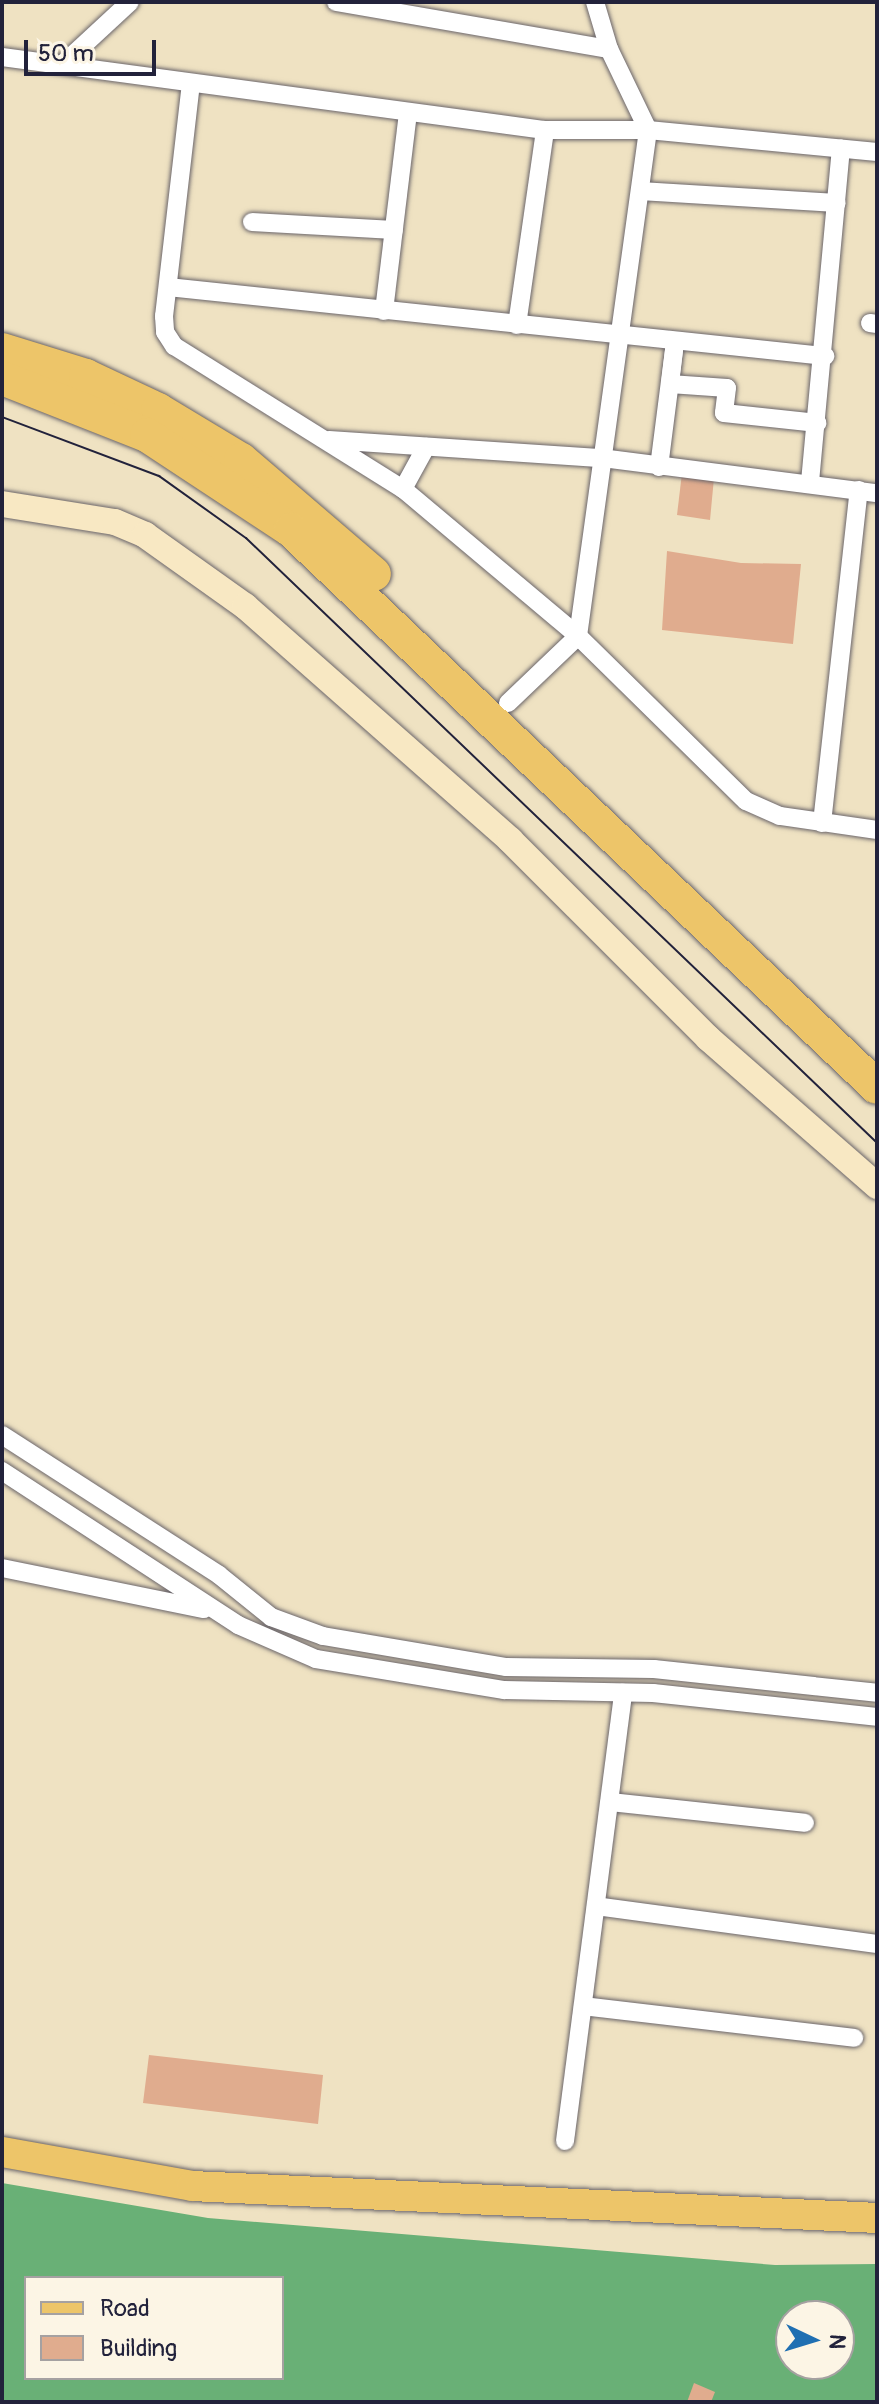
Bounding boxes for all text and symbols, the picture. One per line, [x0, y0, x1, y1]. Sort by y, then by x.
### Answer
scale bar [28, 24, 160, 74]
text: 50 m [38, 39, 94, 68]
legend [24, 2276, 284, 2380]
text: Road [100, 2294, 150, 2323]
north arrow [775, 2300, 855, 2380]
text: N [822, 2333, 851, 2350]
text: Building [100, 2334, 177, 2363]

